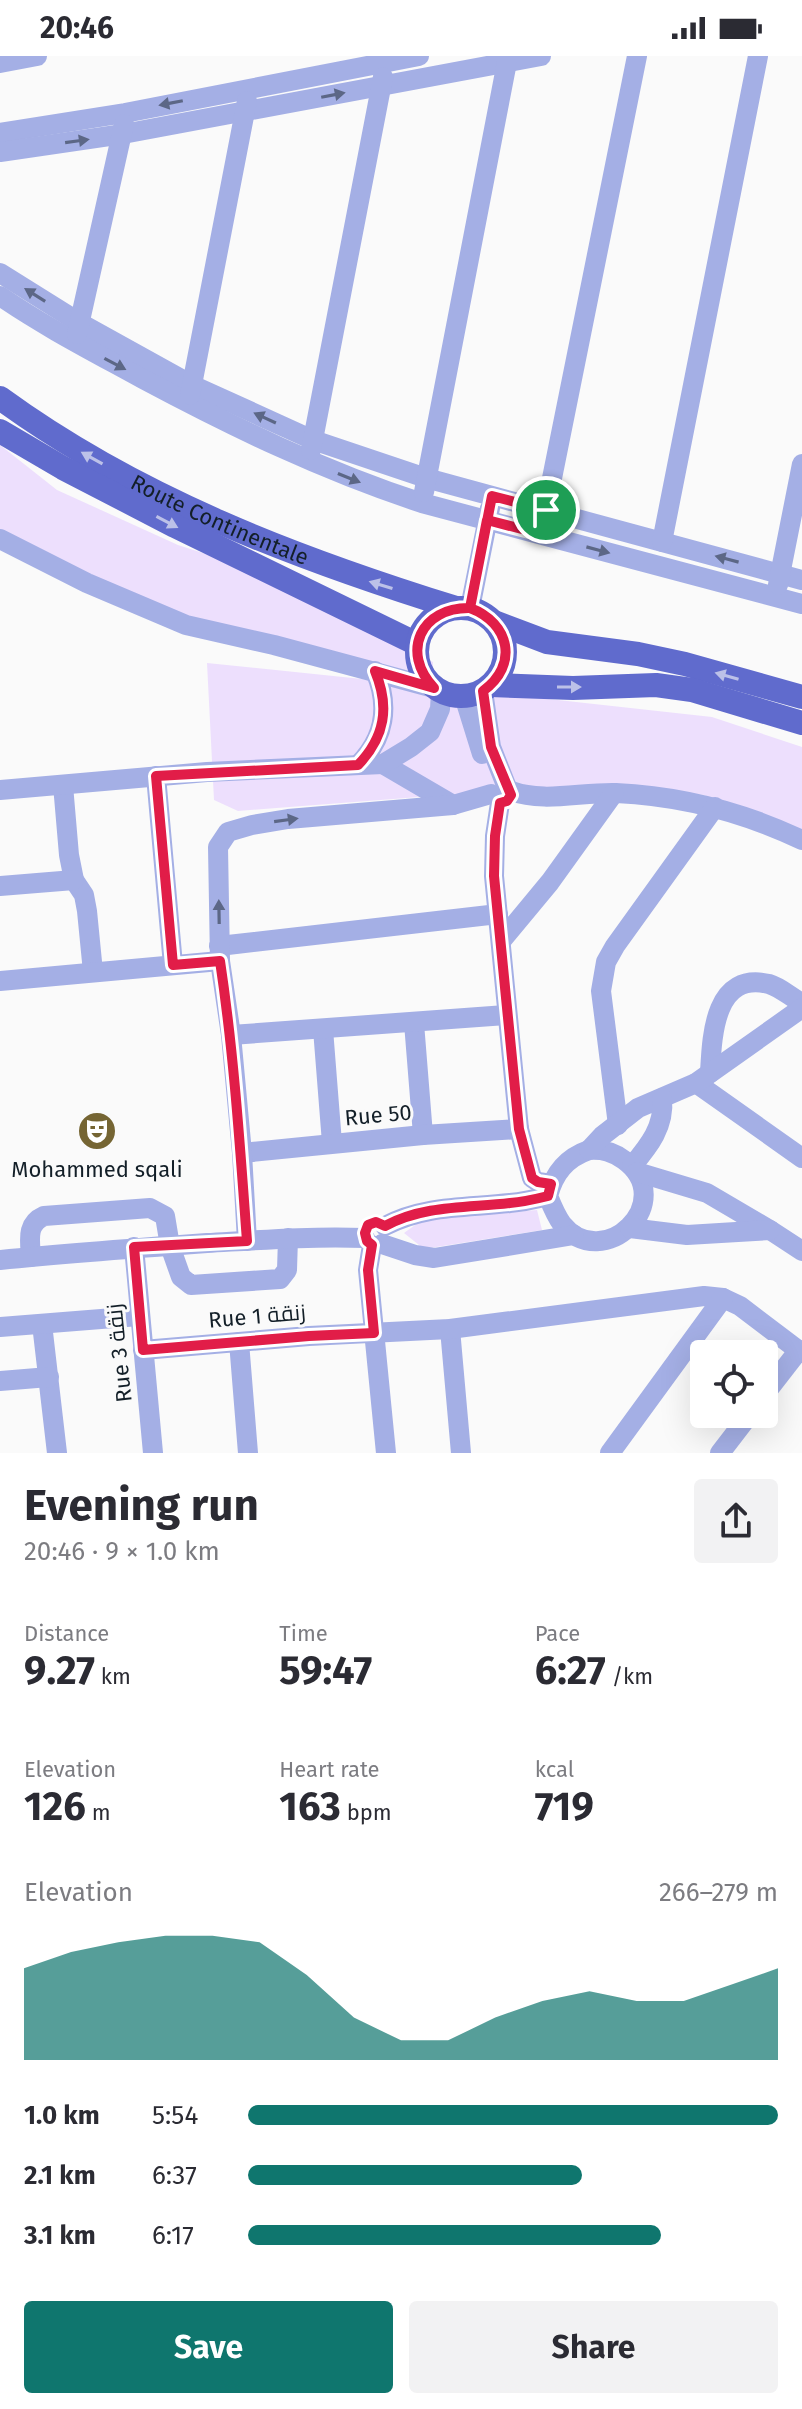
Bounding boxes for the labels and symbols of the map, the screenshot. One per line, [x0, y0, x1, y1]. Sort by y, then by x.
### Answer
one-way arrow [321, 88, 346, 101]
one-way arrow [159, 97, 184, 110]
one-way arrow [65, 134, 90, 147]
one-way arrow [25, 288, 46, 303]
one-way arrow [104, 357, 127, 370]
one-way arrow [253, 411, 276, 425]
one-way arrow [81, 451, 104, 465]
street label: Route Continentale [126, 468, 313, 570]
one-way arrow [337, 472, 361, 485]
pin [512, 476, 580, 544]
one-way arrow [155, 515, 178, 528]
one-way arrow [586, 544, 611, 556]
one-way arrow [714, 553, 739, 565]
one-way arrow [369, 578, 393, 591]
one-way arrow [714, 669, 739, 681]
one-way arrow [557, 681, 582, 693]
one-way arrow [274, 813, 299, 826]
one-way arrow [213, 899, 225, 924]
street label: Rue 50 [343, 1099, 413, 1131]
theatre icon: Mohammed sqali [76, 1110, 118, 1152]
place label: Mohammed sqali [11, 1156, 183, 1183]
street label: Rue 1 زنقة [207, 1298, 307, 1334]
street label: Rue 3 زنقة [100, 1302, 138, 1404]

